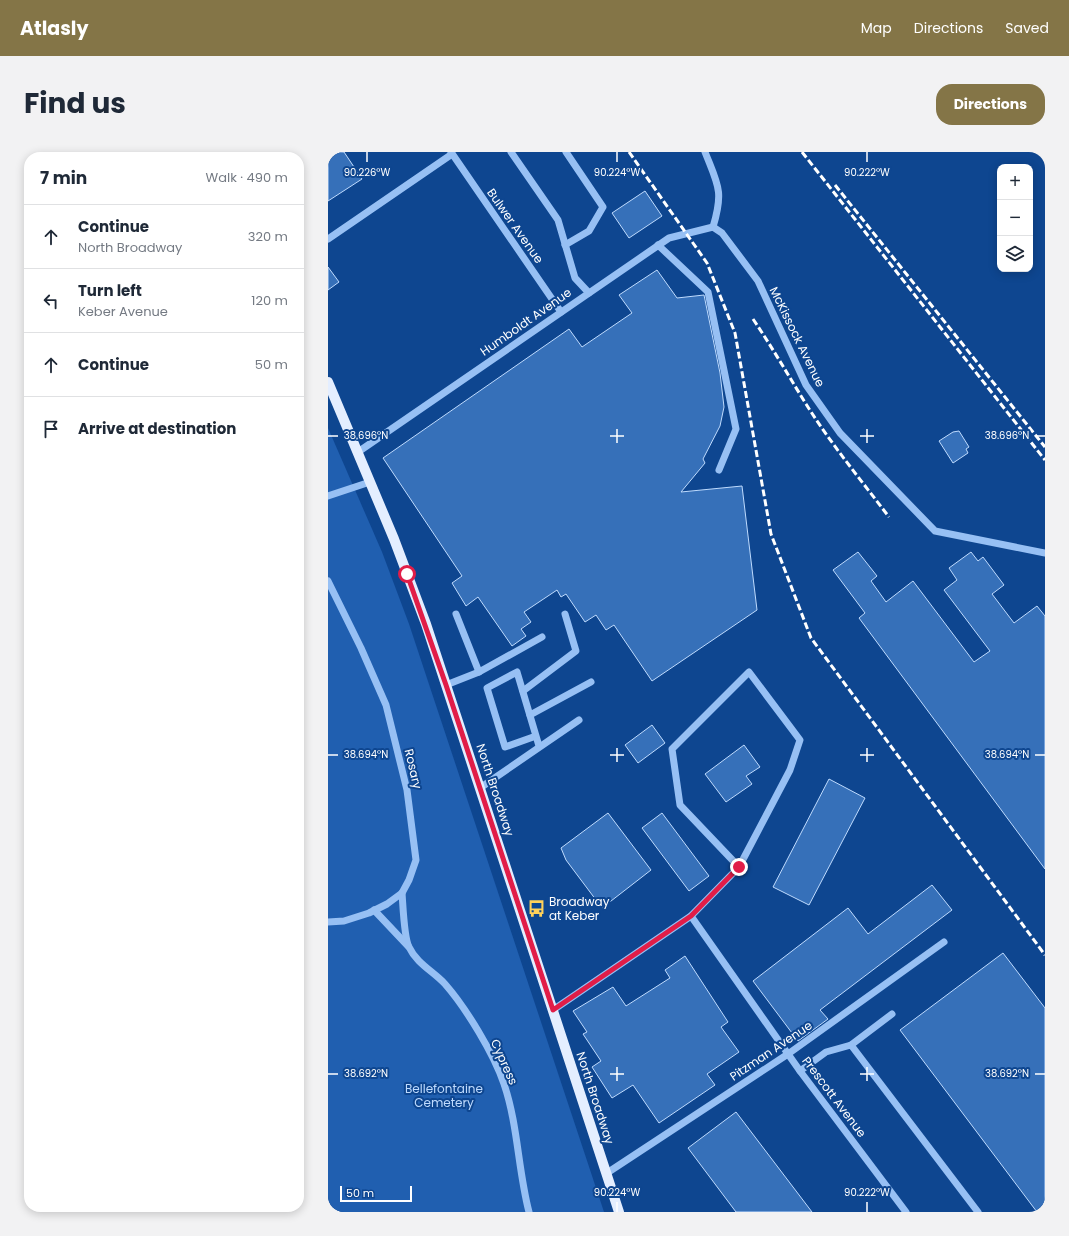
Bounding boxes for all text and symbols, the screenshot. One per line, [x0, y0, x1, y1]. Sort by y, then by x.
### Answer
text: Atlasly [20, 15, 88, 42]
text: Map [861, 18, 892, 38]
text: Directions [914, 18, 983, 38]
text: Saved [1005, 18, 1049, 38]
text: Find us [24, 84, 126, 123]
button: Directions [936, 84, 1045, 125]
map controls [997, 164, 1033, 272]
button: + [997, 164, 1033, 200]
text: 90.226°W [344, 165, 390, 180]
text: 90.224°W [594, 165, 640, 180]
text: 90.222°W [844, 165, 890, 180]
text: 7 min [40, 166, 87, 190]
text: Walk · 490 m [206, 168, 288, 187]
street label: Bulwer Avenue [483, 185, 548, 267]
button: − [997, 200, 1033, 236]
text: Continue [78, 216, 149, 237]
icon: ahead [40, 226, 62, 248]
text: 320 m [248, 227, 288, 246]
button: layers [997, 236, 1033, 272]
text: North Broadway [78, 238, 182, 257]
text: Turn left [78, 280, 142, 301]
street label: Humboldt Avenue [477, 284, 575, 359]
street label: McKissock Avenue [766, 284, 829, 390]
icon: left [40, 290, 62, 312]
text: 120 m [251, 291, 288, 310]
text: Keber Avenue [78, 302, 168, 321]
icon: ahead [40, 354, 62, 376]
text: Continue [78, 354, 149, 375]
text: 50 m [255, 355, 288, 374]
icon: arrive [40, 418, 62, 440]
text: Arrive at destination [78, 418, 236, 439]
text: 38.696°N [344, 428, 388, 443]
text: 38.696°N [985, 428, 1029, 443]
route start [398, 565, 416, 583]
street label: North Broadway [473, 741, 519, 838]
text: 38.694°N [344, 747, 388, 762]
street label: Rosary [401, 747, 426, 791]
text: 38.694°N [985, 747, 1029, 762]
route end [730, 858, 748, 876]
place label: Broadway at Keber [549, 893, 610, 924]
bus stop icon: Broadway at Keber [526, 899, 546, 919]
street label: Pitzman Avenue [726, 1017, 815, 1085]
street label: Cypress [487, 1036, 522, 1087]
street label: North Broadway [573, 1049, 619, 1146]
street label: Prescott Avenue [798, 1053, 870, 1141]
text: 38.692°N [344, 1066, 388, 1081]
text: 38.692°N [985, 1066, 1029, 1081]
park label: Bellefontaine Cemetery [405, 1080, 483, 1111]
scale bar [340, 1184, 412, 1203]
text: 50 m [346, 1185, 374, 1201]
text: 90.224°W [594, 1185, 640, 1200]
text: 90.222°W [844, 1185, 890, 1200]

